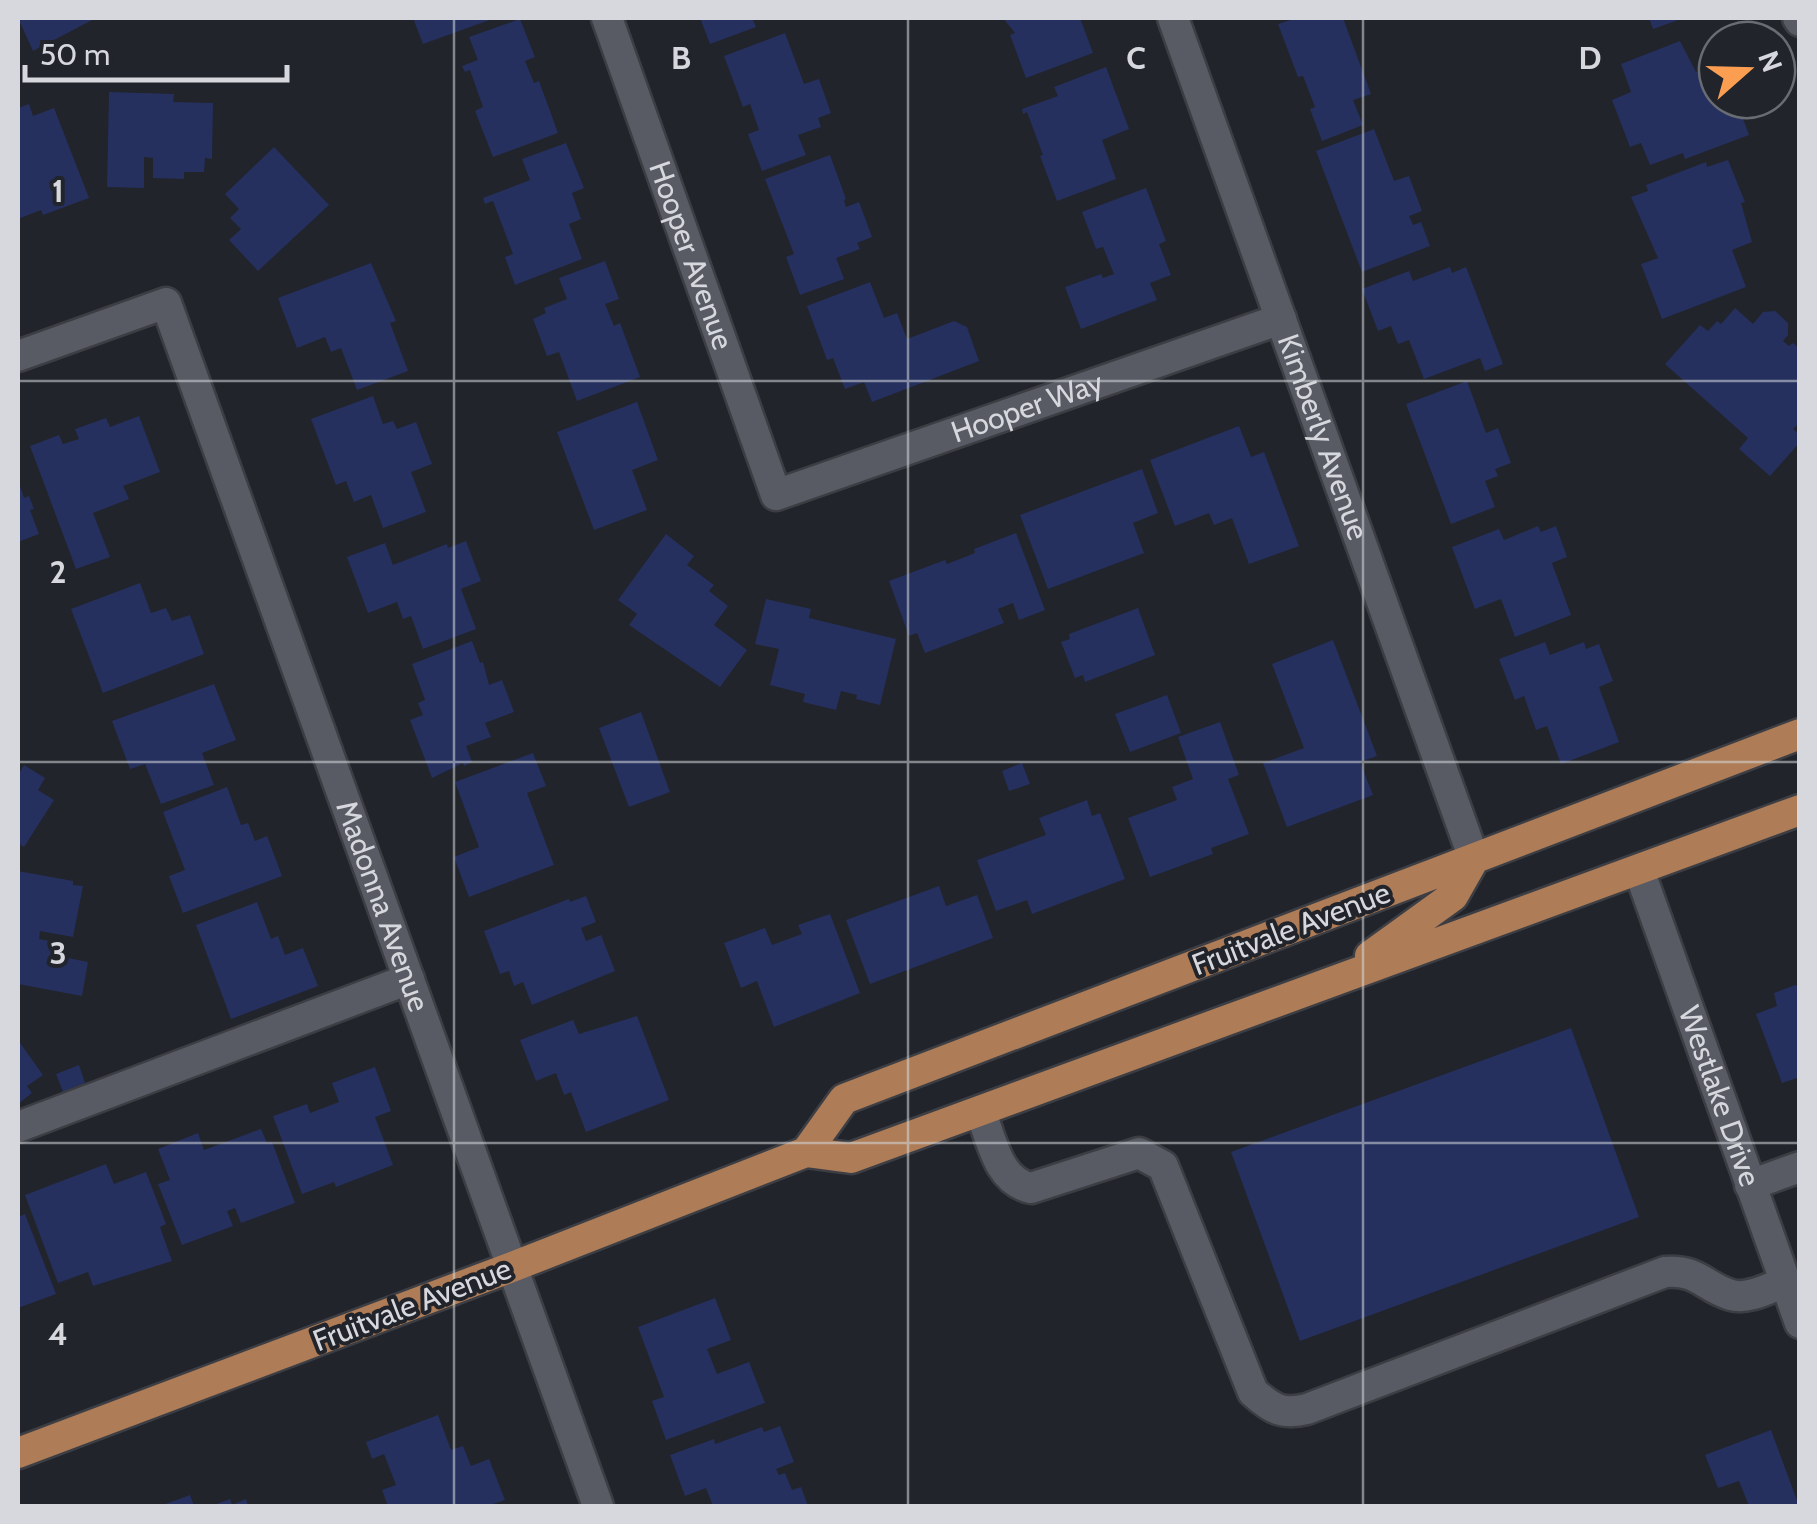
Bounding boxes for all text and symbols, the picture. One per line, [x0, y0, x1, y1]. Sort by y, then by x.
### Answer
scale bar [25, 20, 288, 82]
north arrow [1697, 20, 1797, 120]
text: 50 m [40, 36, 110, 73]
text: B [671, 38, 691, 77]
text: C [1126, 38, 1146, 77]
text: D [1578, 38, 1602, 77]
text: N [1751, 46, 1790, 77]
street label: Hooper Avenue [641, 156, 742, 355]
text: 1 [52, 171, 64, 210]
street label: Kimberly Avenue [1270, 329, 1377, 545]
street label: Hooper Way [946, 363, 1108, 451]
text: 2 [50, 552, 66, 591]
street label: Madonna Avenue [328, 795, 438, 1017]
street label: Fruitvale Avenue [1187, 874, 1395, 983]
text: 3 [49, 933, 67, 972]
street label: Westlake Drive [1671, 1001, 1769, 1191]
street label: Fruitvale Avenue [308, 1250, 516, 1359]
text: 4 [48, 1314, 68, 1353]

